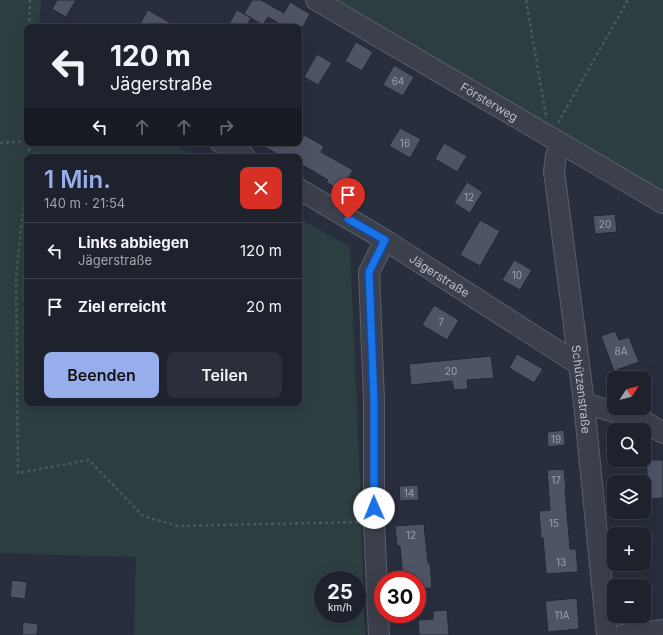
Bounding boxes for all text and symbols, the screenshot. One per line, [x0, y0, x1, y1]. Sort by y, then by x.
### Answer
text: 120 m [110, 39, 191, 73]
icon: left [44, 40, 96, 92]
text: Jägerstraße [110, 73, 213, 94]
house number: 64 [392, 75, 404, 87]
street label: Försterweg [458, 79, 521, 124]
icon: left [89, 116, 111, 138]
icon: ahead [131, 116, 153, 138]
icon: ahead [173, 116, 195, 138]
icon: right [215, 116, 237, 138]
house number: 16 [400, 137, 410, 149]
text: 1 Min. [44, 165, 111, 194]
button: close [240, 167, 282, 209]
pin [331, 178, 365, 219]
icon: arrive [337, 184, 359, 206]
house number: 12 [464, 191, 474, 203]
text: 140 m · 21:54 [44, 195, 125, 211]
house number: 20 [599, 218, 611, 230]
text: Links abbiegen [78, 233, 189, 252]
icon: left [44, 240, 66, 262]
text: 120 m [240, 241, 282, 260]
street label: Jägerstraße [407, 250, 473, 300]
text: Jägerstraße [78, 252, 152, 268]
house number: 10 [512, 269, 522, 281]
icon: arrive [44, 296, 66, 318]
text: Ziel erreicht [78, 297, 166, 316]
text: 20 m [246, 297, 282, 316]
house number: 7 [438, 316, 444, 328]
street label: Schützenstraße [569, 344, 594, 434]
house number: 8A [614, 345, 628, 357]
button: Beenden [44, 352, 159, 398]
button: Teilen [167, 352, 282, 398]
house number: 20 [445, 365, 457, 377]
north arrow [607, 371, 651, 415]
map controls [607, 371, 651, 623]
button: search [607, 423, 651, 467]
house number: 19 [551, 433, 561, 445]
house number: 17 [551, 474, 561, 486]
button: layers [607, 475, 651, 519]
position arrow [353, 487, 395, 529]
house number: 14 [404, 487, 414, 499]
house number: 15 [549, 517, 559, 529]
button: + [607, 527, 651, 571]
house number: 12 [406, 529, 416, 541]
house number: 13 [556, 556, 566, 568]
speed limit sign: 30 [374, 571, 426, 623]
button: − [607, 579, 651, 623]
text: 25 [327, 580, 353, 604]
text: km/h [328, 601, 352, 613]
house number: 11A [554, 609, 570, 621]

